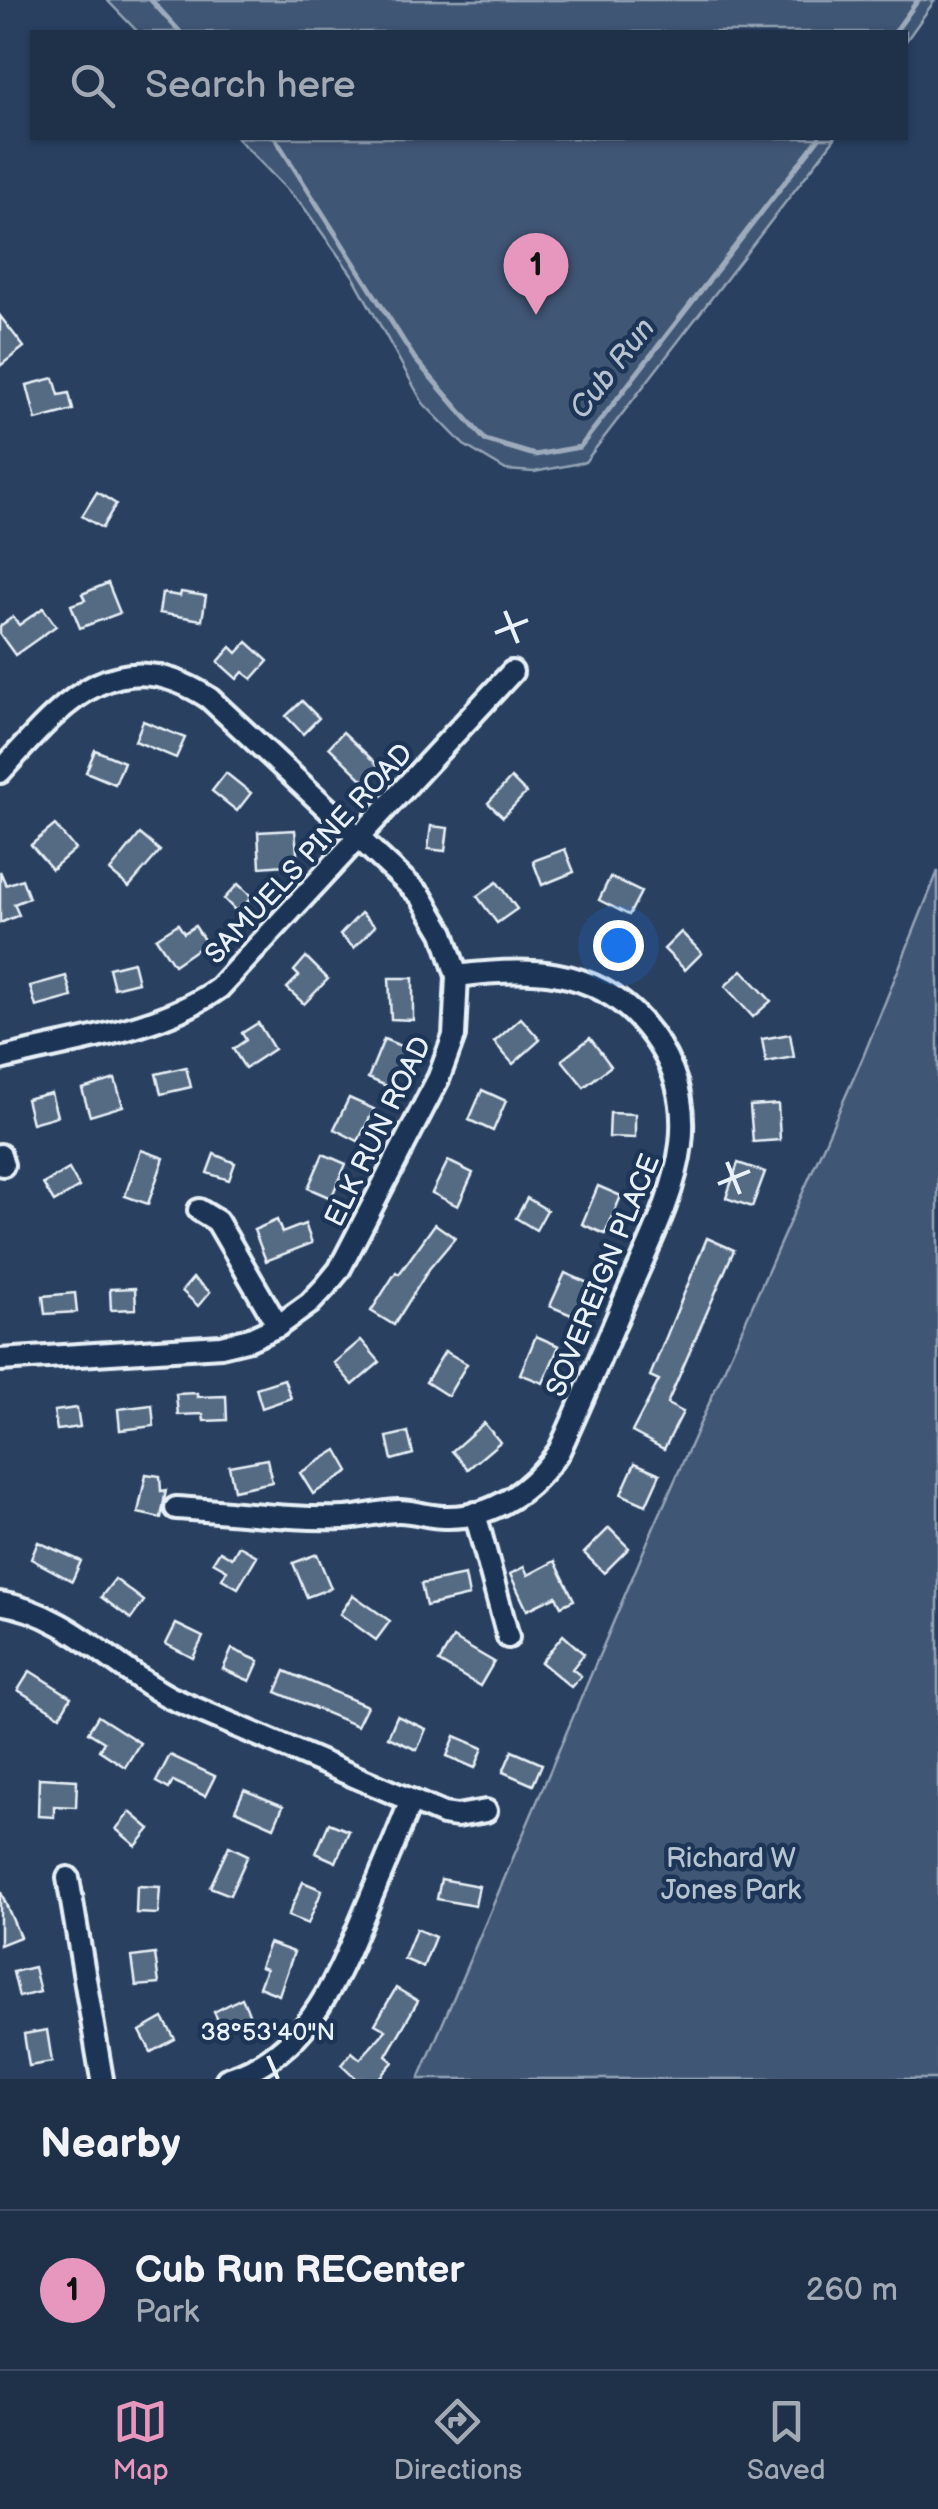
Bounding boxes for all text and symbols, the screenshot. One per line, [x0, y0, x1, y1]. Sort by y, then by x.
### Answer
search box [30, 30, 908, 140]
icon: search [65, 58, 120, 113]
text: Search here [145, 63, 356, 108]
pin: 1 [504, 232, 568, 315]
water label: Cub Run [562, 311, 663, 426]
street label: SAMUELS PINE ROAD [198, 737, 420, 971]
your location [593, 920, 644, 971]
street label: ELK RUN ROAD [318, 1031, 439, 1232]
street label: SOVEREIGN PLACE [540, 1150, 667, 1402]
park label: Richard W Jones Park [661, 1842, 801, 1907]
text: 38°53'40"N [201, 2017, 335, 2048]
text: Nearby [40, 2119, 180, 2170]
text: Cub Run RECenter [135, 2248, 465, 2293]
text: 1 [66, 2271, 79, 2310]
text: 260 m [806, 2271, 898, 2310]
text: Park [135, 2293, 199, 2332]
tab: Map [112, 2394, 169, 2487]
tab: Directions [393, 2394, 522, 2487]
tab: Saved [747, 2394, 826, 2487]

